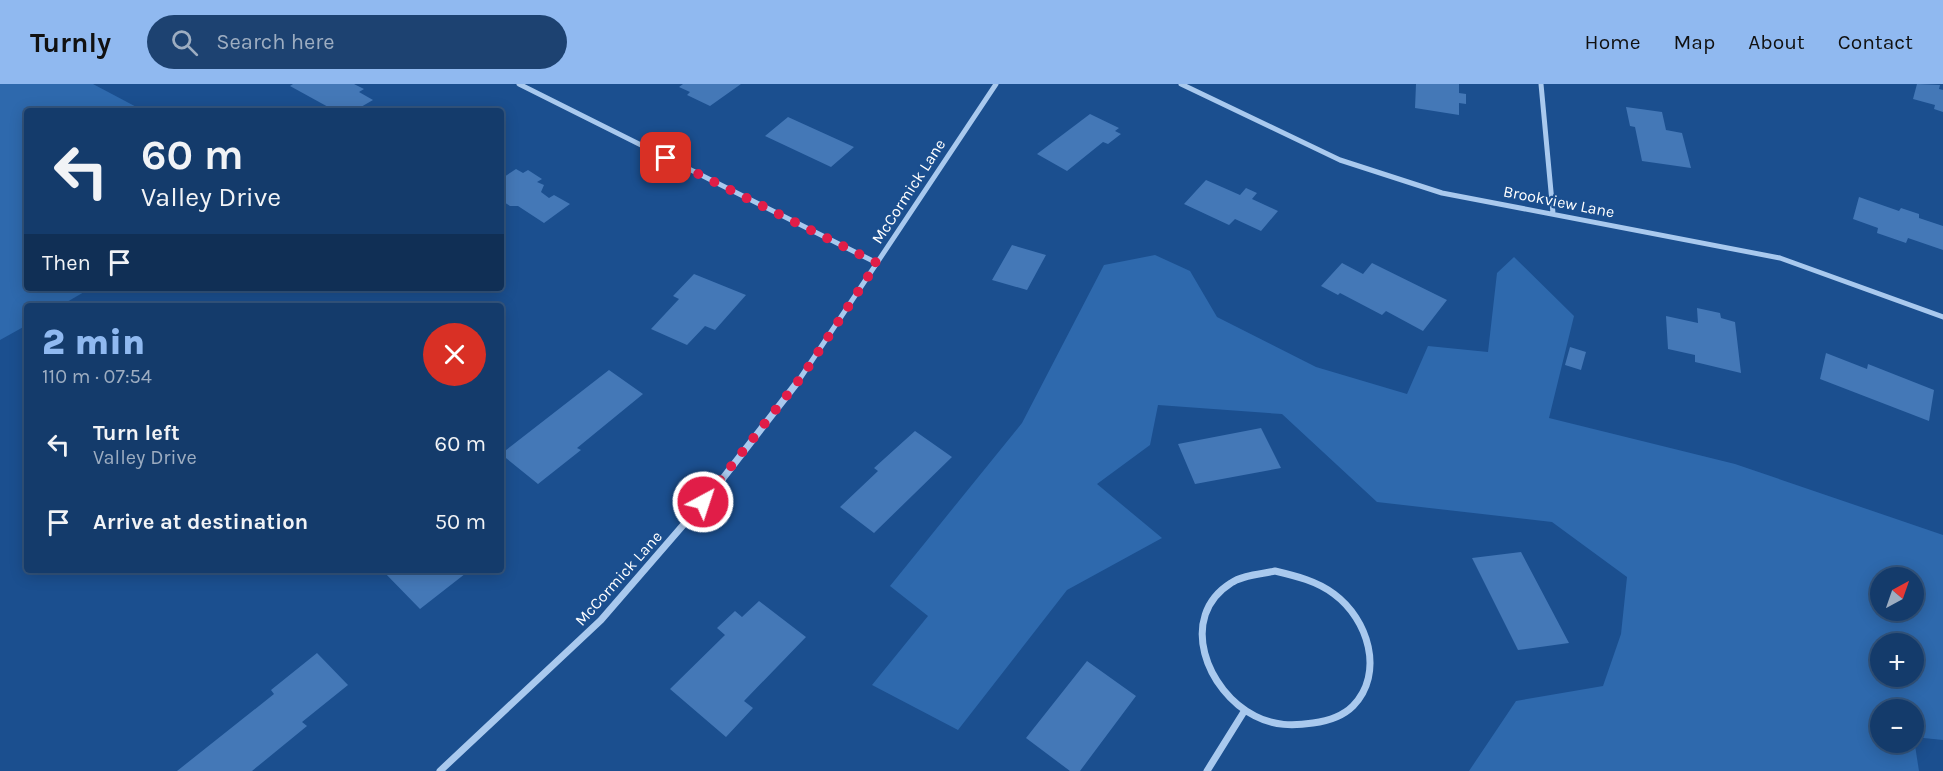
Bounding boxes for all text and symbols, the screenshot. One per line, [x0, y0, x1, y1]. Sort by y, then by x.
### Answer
search box [147, 15, 567, 69]
text: Turnly [30, 26, 111, 59]
icon: search [168, 26, 201, 59]
text: Search here [216, 29, 335, 55]
text: Home [1585, 30, 1641, 54]
text: Map [1674, 30, 1715, 54]
text: About [1748, 30, 1805, 54]
text: Contact [1838, 30, 1913, 54]
text: 60 m [141, 130, 244, 180]
icon: left [42, 132, 120, 210]
pin [640, 132, 691, 183]
street label: McCormick Lane [867, 135, 949, 247]
icon: arrive [649, 141, 682, 174]
text: Valley Drive [141, 181, 281, 213]
street label: Brookview Lane [1502, 181, 1616, 222]
icon: arrive [103, 246, 136, 279]
text: Then [42, 250, 91, 276]
text: 2 min [42, 321, 145, 363]
button: close [423, 323, 486, 386]
text: 110 m · 07:54 [42, 365, 152, 388]
text: Turn left [93, 420, 180, 446]
icon: left [42, 428, 75, 461]
text: 60 m [435, 431, 486, 457]
text: Valley Drive [93, 446, 197, 469]
position arrow [671, 470, 735, 534]
icon: arrive [42, 506, 75, 539]
text: Arrive at destination [93, 509, 308, 535]
text: 50 m [435, 509, 486, 535]
street label: McCormick Lane [571, 527, 666, 630]
north arrow [1870, 567, 1924, 621]
map controls [1870, 567, 1924, 753]
button: + [1870, 633, 1924, 687]
button: − [1870, 699, 1924, 753]

